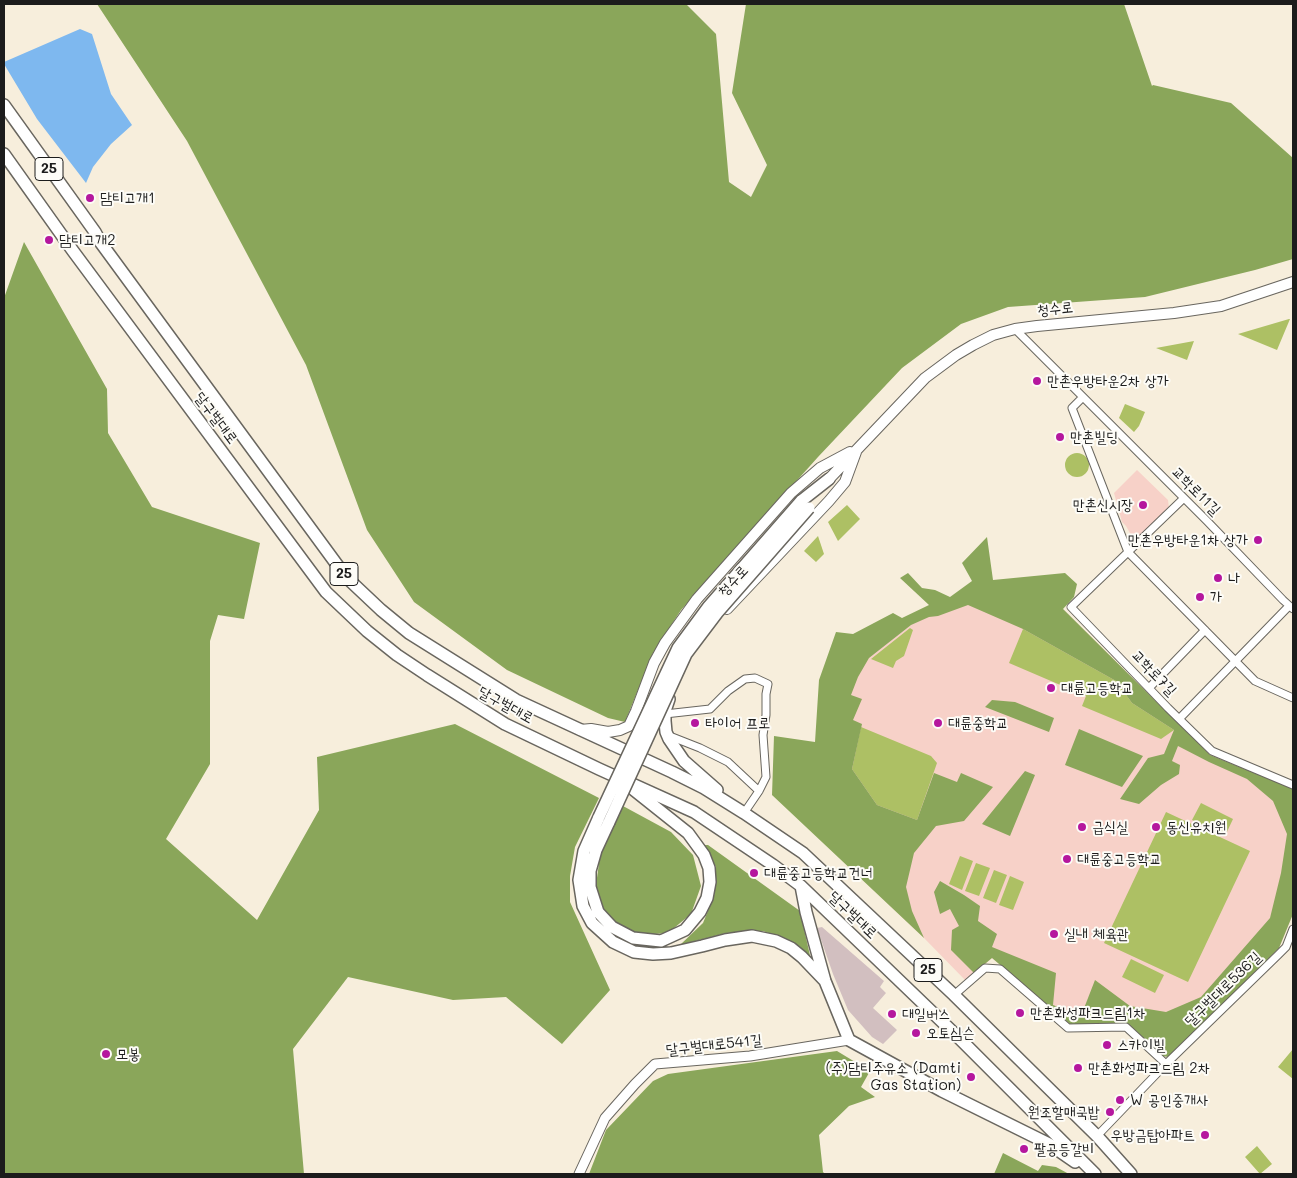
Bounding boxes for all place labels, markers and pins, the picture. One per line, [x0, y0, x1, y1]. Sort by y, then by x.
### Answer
place label: 담티고개1 [100, 189, 155, 207]
marker: 담티고개1 [84, 192, 96, 204]
place label: 담티고개2 [59, 231, 116, 249]
marker: 담티고개2 [43, 234, 55, 246]
place label: 만촌우방타운2차 상가 [1047, 372, 1169, 390]
marker: 만촌우방타운2차 상가 [1031, 375, 1043, 387]
place label: 만촌빌딩 [1070, 428, 1118, 446]
marker: 만촌빌딩 [1054, 431, 1066, 443]
place label: 만촌신시장 [1073, 496, 1133, 514]
marker: 만촌신시장 [1137, 499, 1149, 511]
place label: 만촌우방타운1차 상가 [1128, 531, 1248, 549]
marker: 만촌우방타운1차 상가 [1252, 534, 1264, 546]
place label: 나 [1228, 569, 1240, 587]
marker: 나 [1212, 572, 1224, 584]
place label: 가 [1210, 588, 1222, 606]
marker: 가 [1194, 591, 1206, 603]
place label: 대륜고등학교 [1061, 679, 1133, 697]
marker: 대륜고등학교 [1045, 682, 1057, 694]
place label: 타이어 프로 [705, 714, 770, 732]
place label: 대륜중학교 [948, 714, 1008, 732]
marker: 타이어 프로 [689, 717, 701, 729]
marker: 대륜중학교 [932, 717, 944, 729]
place label: 급식실 [1092, 818, 1128, 836]
place label: 동신유치원 [1166, 818, 1226, 836]
marker: 급식실 [1076, 821, 1088, 833]
marker: 동신유치원 [1150, 821, 1162, 833]
place label: 대륜중고등학교 [1077, 850, 1161, 868]
marker: 대륜중고등학교 [1061, 853, 1073, 865]
place label: 대륜중고등학교건너 [764, 864, 873, 882]
marker: 대륜중고등학교건너 [748, 867, 760, 879]
place label: 실내 체육관 [1064, 925, 1129, 943]
marker: 실내 체육관 [1048, 928, 1060, 940]
place label: 만촌화성파크드림1차 [1030, 1004, 1145, 1022]
place label: 대일버스 [902, 1005, 950, 1023]
marker: 만촌화성파크드림1차 [1014, 1007, 1026, 1019]
marker: 대일버스 [886, 1008, 898, 1020]
place label: 오토심슨 [926, 1024, 974, 1042]
marker: 오토심슨 [910, 1027, 922, 1039]
place label: 스카이빌 [1117, 1036, 1165, 1054]
marker: 스카이빌 [1101, 1039, 1113, 1051]
place label: 모봉 [116, 1045, 140, 1063]
marker: 모봉 [100, 1048, 112, 1060]
place label: (주)담티주유소 (Damti Gas Station) [826, 1059, 961, 1094]
place label: 만촌화성파크드림 2차 [1088, 1059, 1210, 1077]
marker: 만촌화성파크드림 2차 [1072, 1062, 1084, 1074]
marker: (주)담티주유소 (Damti Gas Station) [965, 1071, 977, 1083]
place label: W 공인중개사 [1130, 1091, 1208, 1109]
marker: W 공인중개사 [1114, 1094, 1126, 1106]
place label: 원조할매국밥 [1028, 1103, 1100, 1121]
marker: 원조할매국밥 [1104, 1106, 1116, 1118]
place label: 우방금탑아파트 [1111, 1126, 1195, 1144]
marker: 우방금탑아파트 [1199, 1129, 1211, 1141]
place label: 팔공등갈비 [1034, 1140, 1094, 1158]
marker: 팔공등갈비 [1018, 1143, 1030, 1155]

